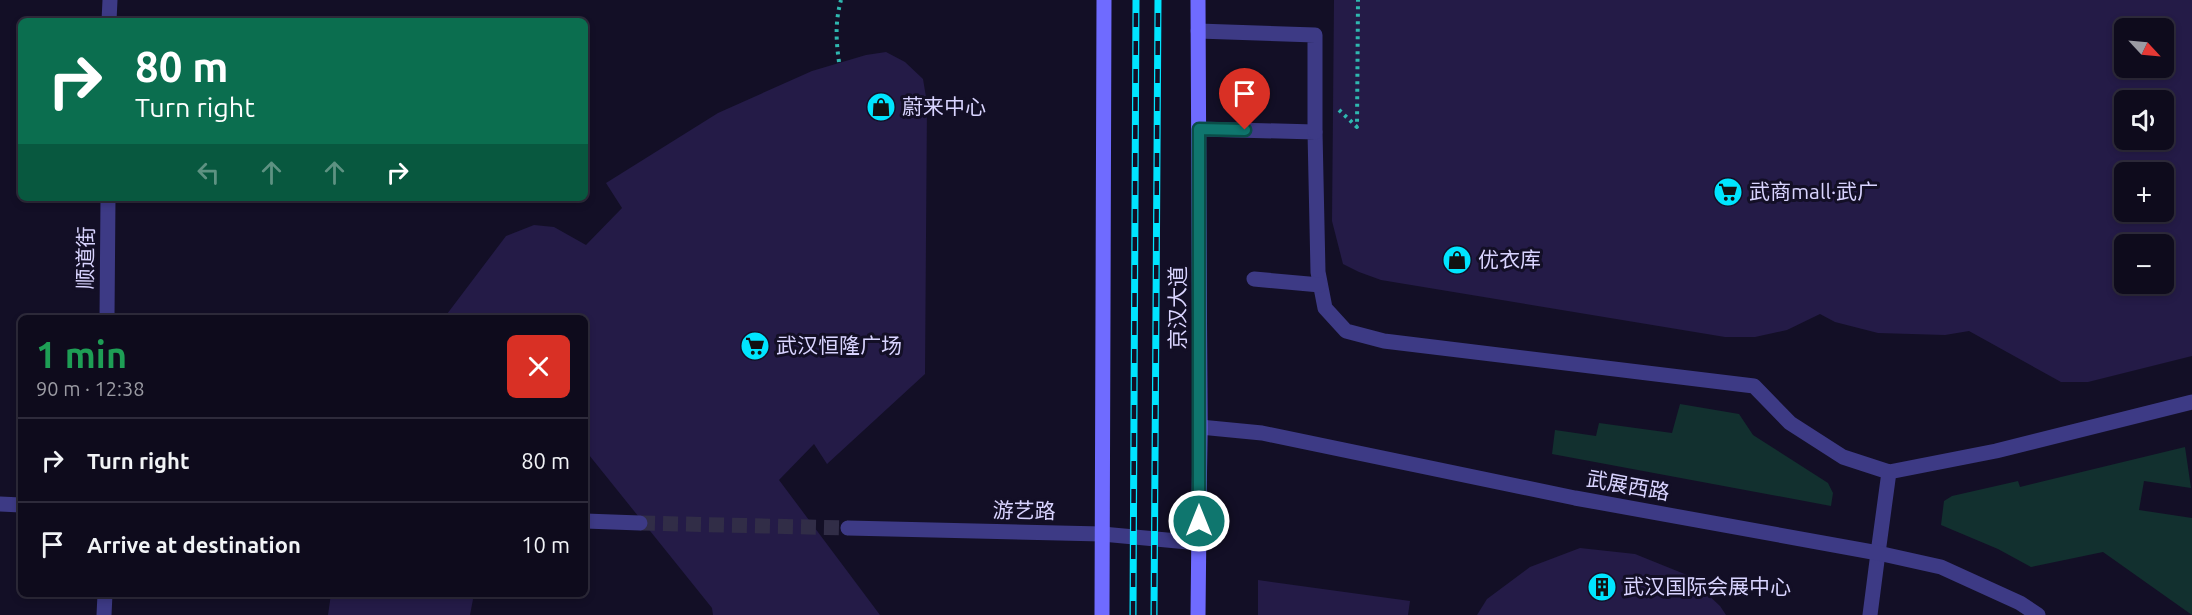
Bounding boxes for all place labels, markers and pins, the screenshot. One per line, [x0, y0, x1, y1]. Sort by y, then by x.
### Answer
pin [1219, 68, 1270, 130]
shop icon: 蔚来中心 [865, 91, 897, 123]
place label: 蔚来中心 [902, 94, 986, 118]
supermarket icon: 武商mall·武广 [1712, 176, 1744, 208]
place label: 武商mall·武广 [1749, 179, 1878, 203]
shop icon: 优衣库 [1441, 244, 1473, 276]
place label: 优衣库 [1478, 247, 1541, 271]
supermarket icon: 武汉恒隆广场 [739, 330, 771, 362]
place label: 武汉恒隆广场 [776, 333, 902, 357]
building icon: 武汉国际会展中心 [1586, 571, 1618, 603]
place label: 武汉国际会展中心 [1623, 574, 1791, 598]

